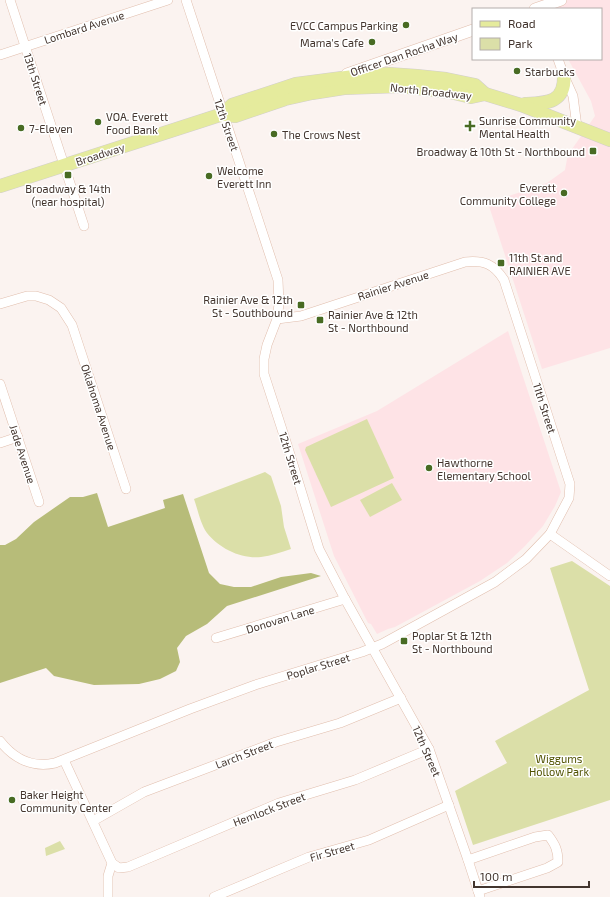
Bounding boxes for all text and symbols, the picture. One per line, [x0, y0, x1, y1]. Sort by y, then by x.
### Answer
street label: Lombard Avenue [42, 8, 126, 46]
legend [472, 8, 602, 60]
text: Road [508, 16, 536, 30]
place label: EVCC Campus Parking [290, 19, 398, 32]
marker: EVCC Campus Parking [401, 20, 411, 30]
street label: Officer Dan Rocha Way [349, 29, 460, 79]
place label: Mama's Cafe [300, 36, 364, 49]
text: Park [508, 36, 533, 50]
marker: Mama's Cafe [367, 37, 377, 47]
street label: 13th Street [21, 51, 51, 107]
place label: Starbucks [525, 65, 575, 78]
marker: Starbucks [512, 66, 522, 76]
street label: North Broadway [390, 80, 473, 102]
street label: 12th Street [212, 97, 242, 153]
place label: VOA. Everett Food Bank [106, 110, 168, 136]
place label: Sunrise Community Mental Health [479, 114, 576, 140]
marker: VOA. Everett Food Bank [93, 117, 103, 127]
marker: Sunrise Community Mental Health [464, 120, 476, 132]
place label: 7-Eleven [29, 122, 73, 135]
marker: 7-Eleven [16, 123, 26, 133]
place label: The Crows Nest [282, 128, 360, 141]
marker: The Crows Nest [269, 129, 279, 139]
street label: Broadway [74, 140, 126, 168]
place label: Broadway & 10th St - Northbound [417, 145, 585, 158]
marker: Broadway & 10th St - Northbound [588, 146, 598, 156]
place label: Welcome Everett Inn [217, 164, 272, 190]
marker: Broadway & 14th (near hospital) [63, 170, 73, 180]
marker: Welcome Everett Inn [204, 171, 214, 181]
place label: Everett Community College [460, 181, 556, 207]
place label: Broadway & 14th (near hospital) [25, 182, 111, 208]
marker: Everett Community College [559, 188, 569, 198]
place label: 11th St and RAINIER AVE [509, 251, 571, 277]
marker: 11th St and RAINIER AVE [496, 258, 506, 268]
street label: Rainier Avenue [356, 267, 430, 303]
place label: Rainier Ave & 12th St - Southbound [203, 293, 293, 319]
marker: Rainier Ave & 12th St - Southbound [296, 300, 306, 310]
place label: Rainier Ave & 12th St - Northbound [328, 308, 418, 334]
marker: Rainier Ave & 12th St - Northbound [315, 315, 325, 325]
street label: Oklahoma Avenue [79, 362, 119, 452]
street label: 11th Street [531, 381, 559, 435]
street label: Jade Avenue [7, 423, 39, 485]
street label: 12th Street [277, 430, 305, 486]
place label: Hawthorne Elementary School [437, 456, 531, 482]
marker: Hawthorne Elementary School [424, 463, 434, 473]
street label: Donovan Lane [244, 602, 316, 636]
place label: Poplar St & 12th St - Northbound [412, 629, 493, 655]
marker: Poplar St & 12th St - Northbound [399, 636, 409, 646]
street label: Poplar Street [285, 650, 351, 682]
street label: 12th Street [410, 724, 444, 778]
street label: Larch Street [213, 737, 275, 771]
park label: Wiggums Hollow Park [529, 752, 589, 778]
place label: Baker Height Community Center [20, 788, 113, 814]
street label: Hemlock Street [231, 789, 307, 829]
marker: Baker Height Community Center [7, 795, 17, 805]
street label: Fir Street [308, 838, 356, 864]
scale bar [474, 863, 589, 889]
text: 100 m [480, 869, 512, 883]

